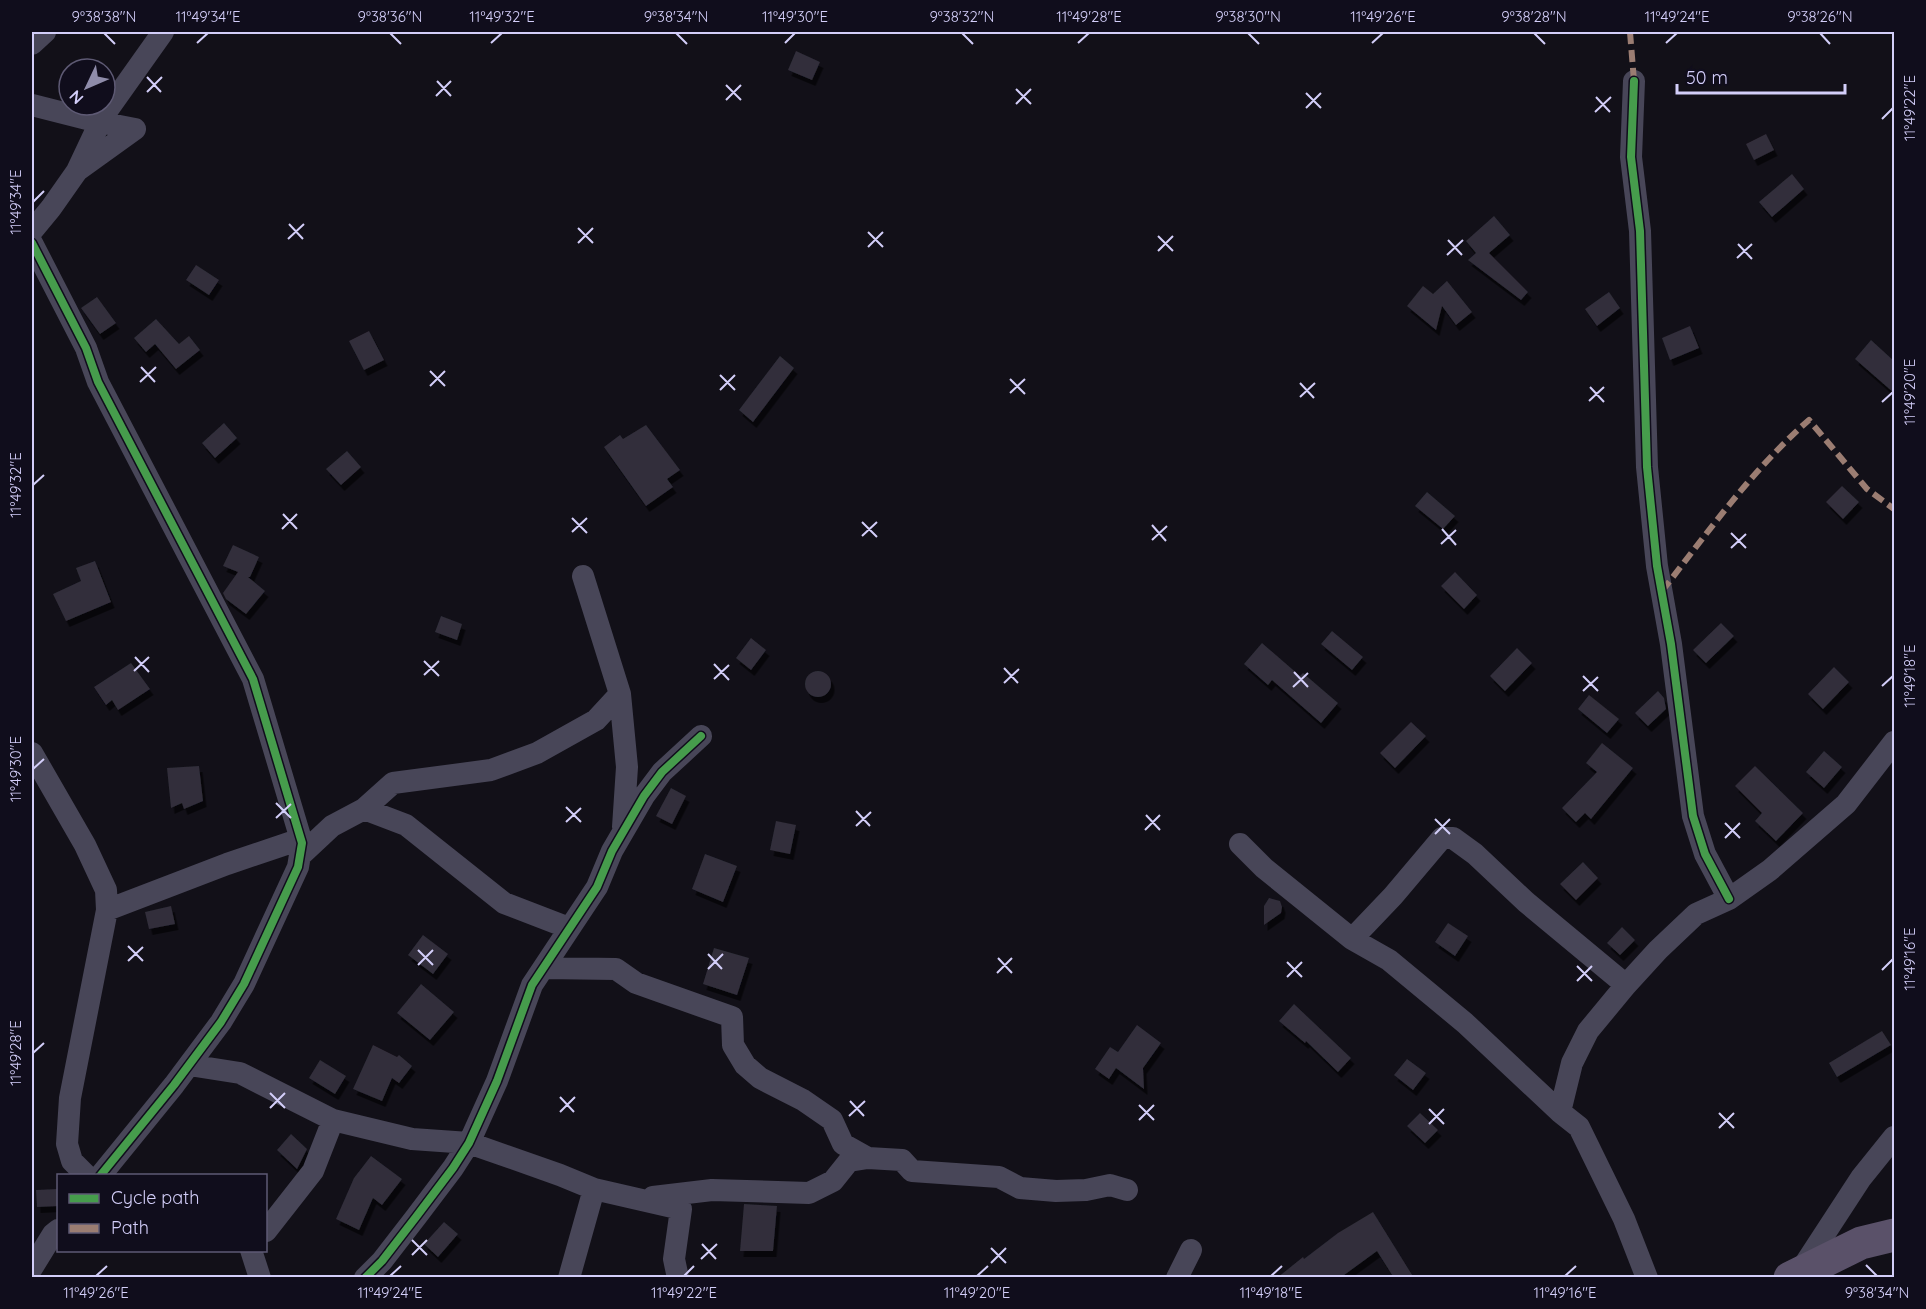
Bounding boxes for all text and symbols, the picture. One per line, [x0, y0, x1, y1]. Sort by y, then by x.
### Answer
text: 9°38'38"N [72, 7, 136, 26]
text: 11°49'34"E [176, 7, 240, 26]
text: 9°38'36"N [358, 7, 422, 26]
text: 11°49'32"E [469, 7, 535, 26]
text: 9°38'34"N [644, 7, 708, 26]
text: 11°49'30"E [762, 7, 828, 26]
text: 9°38'32"N [929, 7, 995, 26]
text: 11°49'28"E [1056, 7, 1122, 26]
text: 9°38'30"N [1215, 7, 1281, 26]
text: 11°49'26"E [1350, 7, 1416, 26]
text: 9°38'28"N [1501, 7, 1567, 26]
text: 11°49'24"E [1644, 7, 1710, 26]
text: 9°38'26"N [1787, 7, 1853, 26]
north arrow [57, 57, 117, 117]
scale bar [1677, 57, 1845, 95]
text: 50 m [1686, 66, 1728, 89]
text: 11°49'22"E [1900, 75, 1919, 141]
text: N [65, 86, 87, 109]
text: 11°49'34"E [6, 170, 25, 234]
text: 11°49'20"E [1900, 359, 1919, 425]
text: 11°49'32"E [6, 452, 25, 518]
text: 11°49'18"E [1900, 645, 1919, 707]
text: 11°49'30"E [6, 736, 25, 802]
text: 11°49'16"E [1900, 928, 1919, 990]
text: 11°49'28"E [6, 1020, 25, 1086]
legend [57, 1174, 267, 1252]
text: Cycle path [111, 1186, 199, 1209]
text: Path [111, 1216, 149, 1239]
text: 11°49'26"E [63, 1283, 129, 1302]
text: 11°49'24"E [357, 1283, 423, 1302]
text: 11°49'22"E [651, 1283, 717, 1302]
text: 11°49'20"E [944, 1283, 1010, 1302]
text: 11°49'18"E [1240, 1283, 1302, 1302]
text: 11°49'16"E [1534, 1283, 1596, 1302]
text: 9°38'34"N [1845, 1283, 1909, 1302]

